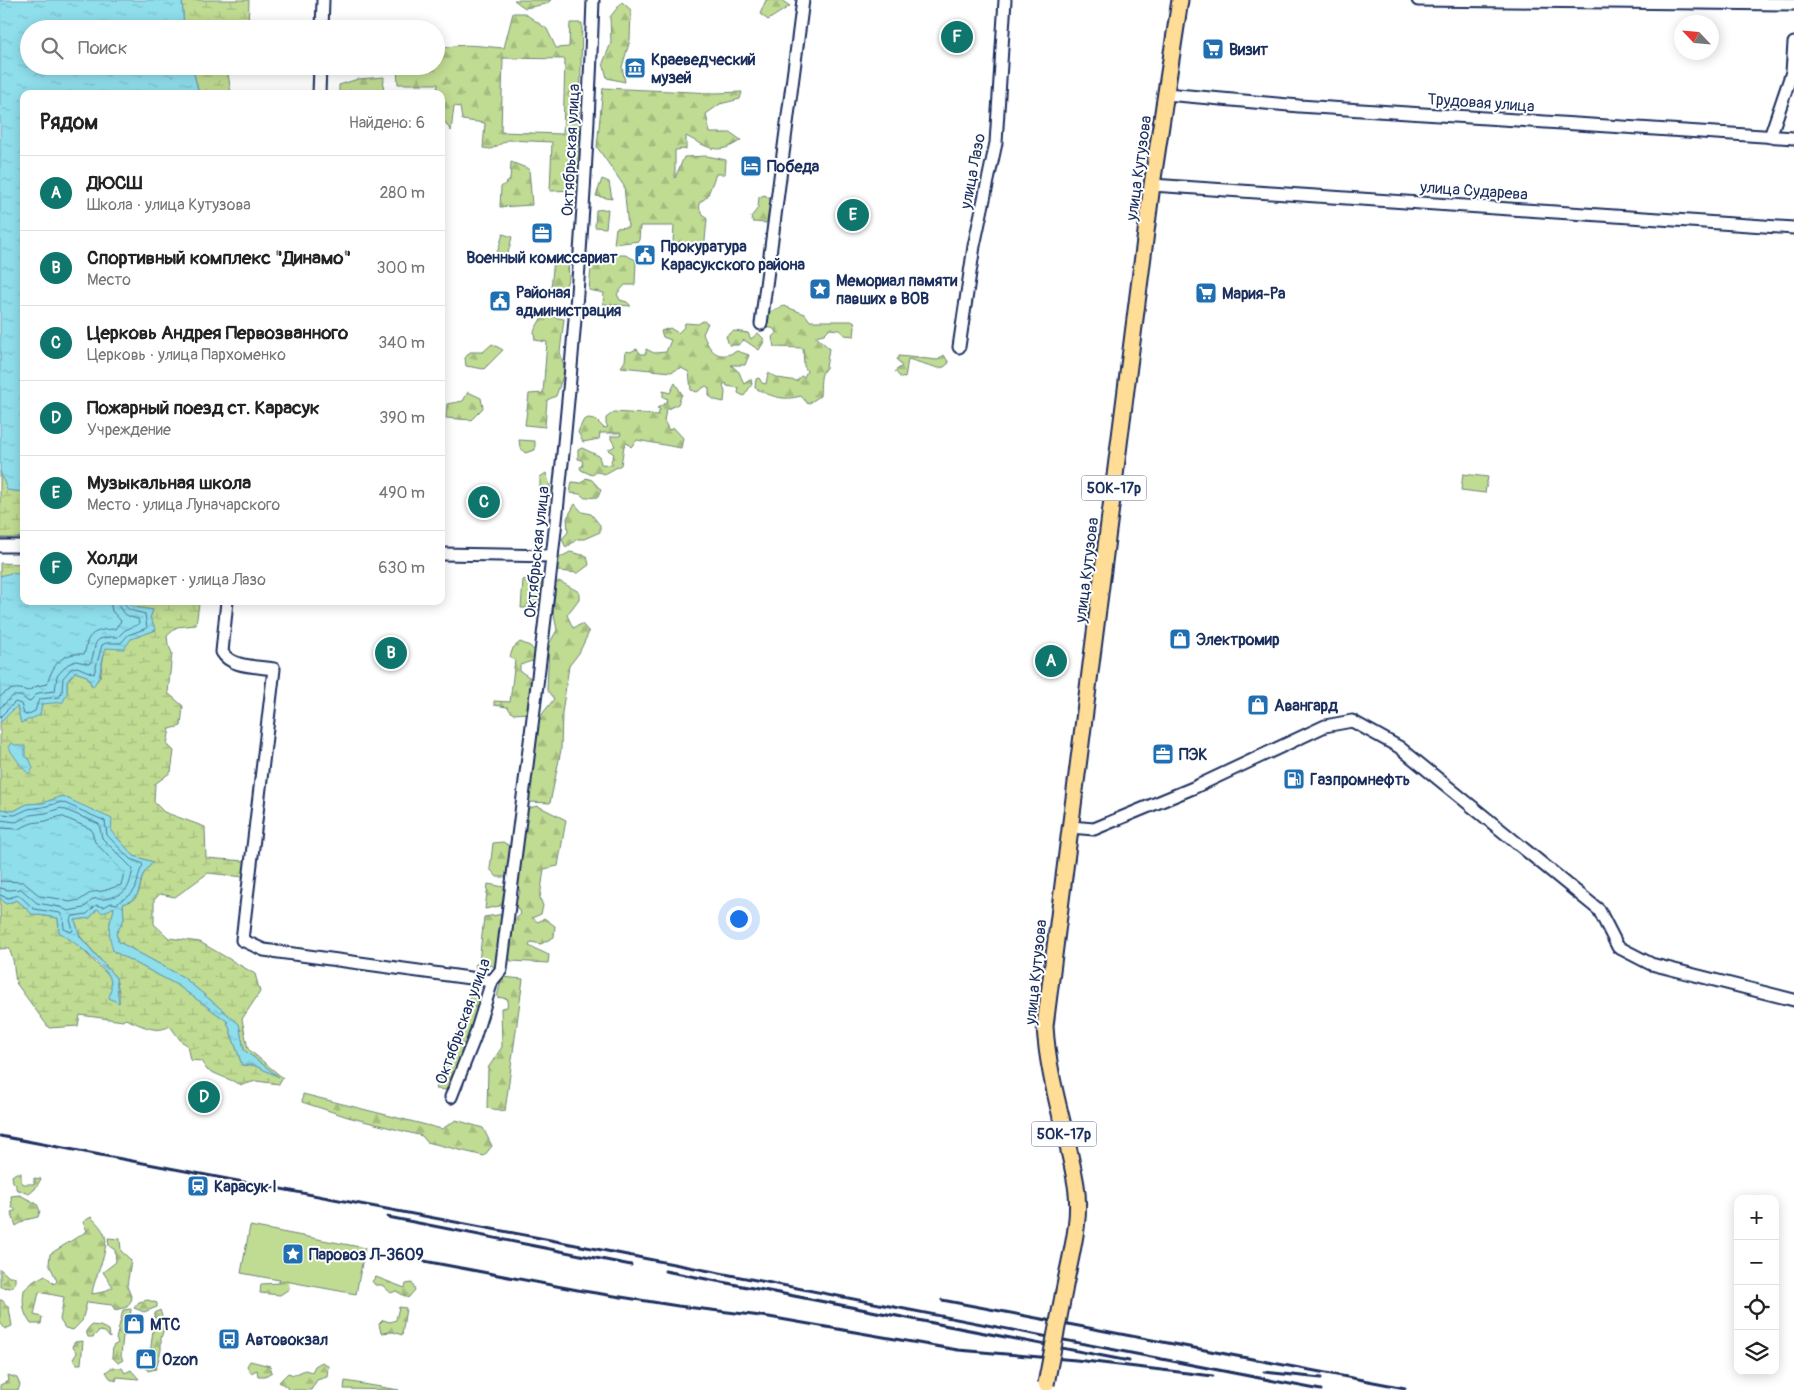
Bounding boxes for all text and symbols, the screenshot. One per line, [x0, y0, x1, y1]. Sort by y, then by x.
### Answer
north arrow [1674, 15, 1719, 60]
pin: F [941, 18, 973, 56]
search box [20, 20, 445, 75]
icon: search [38, 34, 66, 62]
text: Поиск [78, 36, 128, 60]
supermarket icon: Визит [1201, 37, 1225, 61]
place label: Визит [1229, 40, 1269, 60]
place label: Краеведческий музей [651, 50, 756, 88]
museum icon: Краеведческий музей [623, 56, 647, 80]
street label: Октябрьская улица [558, 83, 584, 217]
street label: Трудовая улица [1427, 89, 1535, 117]
text: Рядом [40, 109, 98, 136]
text: Найдено: 6 [349, 113, 425, 133]
street label: улица Кутузова [1122, 114, 1156, 223]
street label: улица Лазо [956, 131, 990, 212]
hotel icon: Победа [739, 154, 763, 178]
place label: Победа [767, 157, 820, 177]
text: ДЮСШ [87, 171, 142, 195]
street label: улица Сударева [1418, 177, 1528, 205]
text: A [51, 183, 61, 203]
text: 280 m [379, 183, 425, 203]
text: Школа · улица Кутузова [87, 195, 251, 215]
pin: E [837, 196, 869, 234]
office icon: Военный комиссариат [530, 221, 554, 245]
place label: Прокуратура Карасукского района [661, 237, 806, 275]
public building icon: Прокуратура Карасукского района [633, 243, 657, 267]
text: Спортивный комплекс "Динамо" [87, 246, 351, 270]
place label: Военный комиссариат [466, 248, 619, 268]
text: B [51, 258, 61, 278]
text: 300 m [377, 258, 425, 278]
text: Место [87, 270, 131, 290]
place label: Мемориал памяти павших в ВОВ [836, 271, 958, 309]
place icon: Мемориал памяти павших в ВОВ [808, 277, 832, 301]
supermarket icon: Мария-Ра [1194, 281, 1218, 305]
place label: Районая администрация [516, 283, 622, 321]
place label: Мария-Ра [1222, 284, 1286, 304]
public building icon: Районая администрация [488, 289, 512, 313]
text: Церковь Андрея Первозванного [87, 321, 348, 345]
text: C [51, 333, 61, 353]
text: 340 m [378, 333, 425, 353]
text: Церковь · улица Пархоменко [87, 345, 286, 365]
text: Пожарный поезд ст. Карасук [87, 396, 320, 420]
text: D [51, 408, 61, 428]
text: 390 m [379, 408, 425, 428]
text: Учреждение [87, 420, 171, 440]
text: Музыкальная школа [87, 471, 251, 495]
road number: 50К-17р [1082, 476, 1146, 500]
text: E [52, 483, 60, 503]
text: 490 m [379, 483, 425, 503]
pin: C [468, 483, 500, 521]
street label: Октябрьская улица [520, 485, 554, 619]
text: Место · улица Луначарского [87, 495, 280, 515]
street label: улица Кутузова [1070, 516, 1103, 625]
text: Холди [87, 546, 137, 570]
text: F [51, 558, 61, 578]
text: 630 m [378, 558, 425, 578]
text: Супермаркет · улица Лазо [87, 570, 266, 590]
shop icon: Электромир [1168, 627, 1192, 651]
place label: Электромир [1196, 630, 1280, 650]
pin: B [375, 634, 407, 672]
pin: A [1035, 642, 1067, 680]
shop icon: Авангард [1246, 693, 1270, 717]
place label: Авангард [1274, 696, 1338, 716]
office icon: ПЭК [1151, 742, 1175, 766]
place label: ПЭК [1179, 745, 1207, 765]
fuel station icon: Газпромнефть [1282, 767, 1306, 791]
place label: Газпромнефть [1310, 770, 1410, 790]
your location [726, 906, 752, 932]
street label: улица Кутузова [1020, 918, 1051, 1027]
street label: Октябрьская улица [431, 956, 495, 1087]
pin: D [188, 1078, 220, 1116]
road number: 50К-17р [1032, 1122, 1096, 1146]
station icon: Карасук I [186, 1174, 210, 1198]
place label: Карасук I [214, 1177, 277, 1197]
map controls [1734, 1195, 1779, 1375]
button: + [1734, 1195, 1779, 1240]
button: − [1734, 1240, 1779, 1285]
place icon: Паровоз Л-3609 [281, 1242, 305, 1266]
place label: Паровоз Л-3609 [309, 1245, 424, 1265]
button: locate [1734, 1285, 1779, 1330]
shop icon: МТС [122, 1312, 146, 1336]
place label: МТС [150, 1315, 180, 1335]
bus stop icon: Автовокзал [217, 1327, 241, 1351]
place label: Автовокзал [245, 1330, 328, 1350]
button: layers [1734, 1330, 1779, 1375]
shop icon: Ozon [134, 1347, 158, 1371]
place label: Ozon [162, 1350, 198, 1370]

